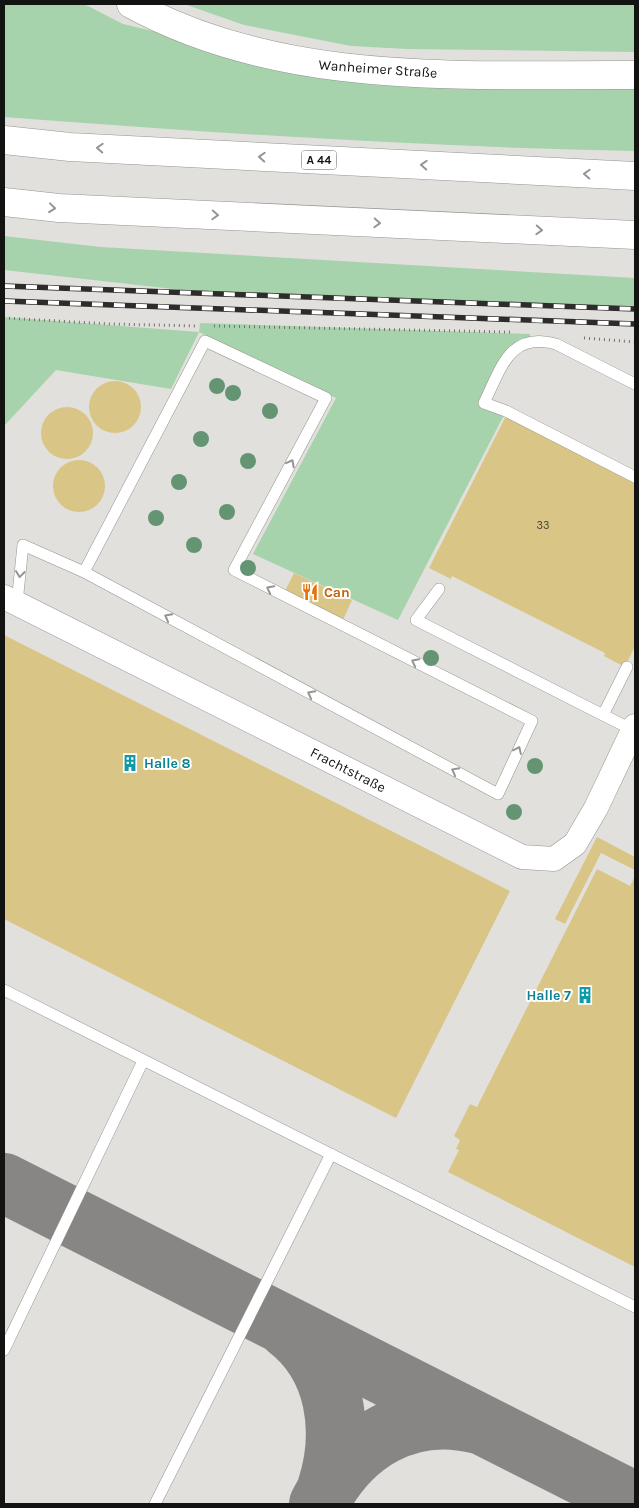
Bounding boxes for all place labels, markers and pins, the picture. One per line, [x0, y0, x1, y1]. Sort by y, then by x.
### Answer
restaurant icon: Can [300, 582, 320, 602]
place label: Can [324, 584, 350, 601]
building icon: Halle 8 [120, 753, 140, 773]
place label: Halle 8 [144, 755, 191, 772]
building icon: Halle 7 [575, 985, 595, 1005]
place label: Halle 7 [526, 987, 571, 1004]

